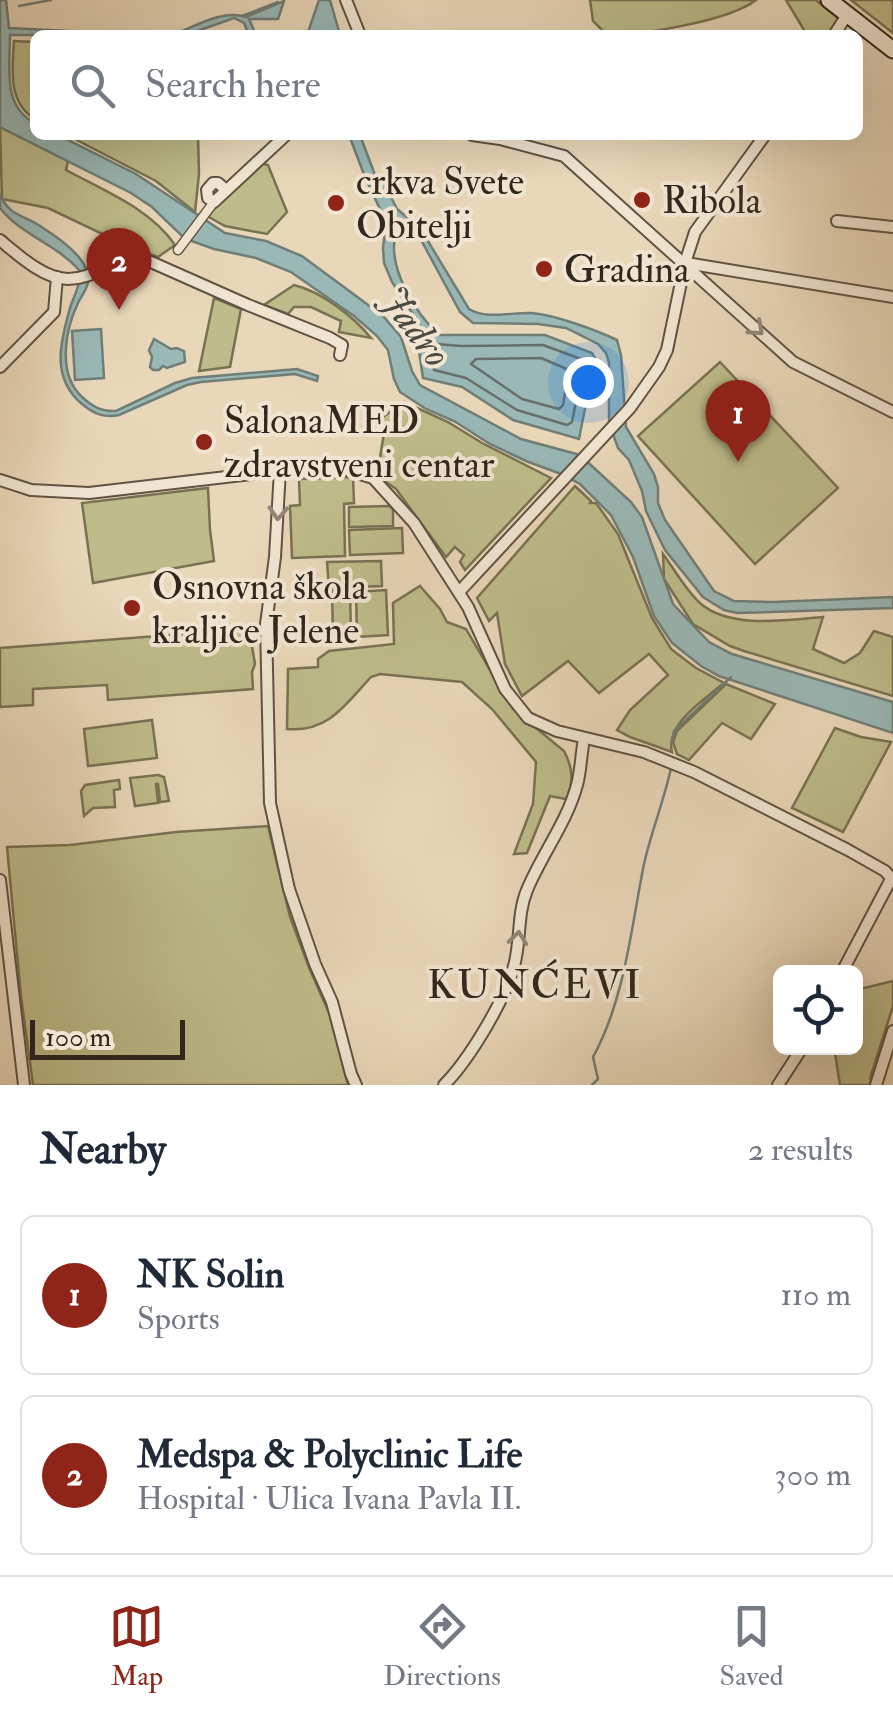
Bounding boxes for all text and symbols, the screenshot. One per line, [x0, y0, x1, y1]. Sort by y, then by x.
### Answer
search box [30, 30, 863, 140]
icon: search [65, 58, 120, 113]
text: Search here [145, 61, 321, 109]
place label: crkva Svete Obitelji [356, 158, 524, 250]
place label: Ribola [662, 177, 762, 225]
marker: Ribola [631, 189, 653, 211]
marker: crkva Svete Obitelji [325, 192, 347, 214]
pin: 2 [86, 228, 152, 310]
place label: Gradina [564, 246, 690, 294]
marker: Gradina [533, 258, 555, 280]
water label: Jadro [368, 276, 462, 378]
one-way arrow [745, 317, 764, 335]
your location [563, 357, 614, 408]
pin: 1 [706, 380, 770, 462]
place label: SalonaMED zdravstveni centar [224, 397, 494, 489]
marker: SalonaMED zdravstveni centar [193, 431, 215, 453]
one-way arrow [268, 506, 289, 522]
place label: Osnovna škola kraljice Jelene [152, 563, 367, 655]
marker: Osnovna škola kraljice Jelene [121, 597, 143, 619]
one-way arrow [506, 929, 527, 946]
district label: KUNĆEVI [427, 959, 643, 1011]
map controls [773, 965, 863, 1055]
button: locate [773, 965, 863, 1055]
scale bar [30, 1015, 185, 1060]
text: 100 m [45, 1020, 111, 1055]
text: Nearby [40, 1124, 166, 1176]
text: 2 results [748, 1130, 853, 1170]
text: NK Solin [137, 1251, 284, 1299]
text: 1 [69, 1275, 80, 1315]
text: 110 m [780, 1275, 851, 1315]
text: Sports [137, 1299, 220, 1339]
text: Medspa & Polyclinic Life [137, 1431, 522, 1479]
text: 2 [66, 1455, 83, 1495]
text: 300 m [774, 1455, 851, 1495]
text: Hospital · Ulica Ivana Pavla II. [137, 1479, 521, 1519]
tab: Map [109, 1599, 164, 1694]
tab: Directions [383, 1599, 501, 1694]
tab: Saved [720, 1599, 784, 1694]

